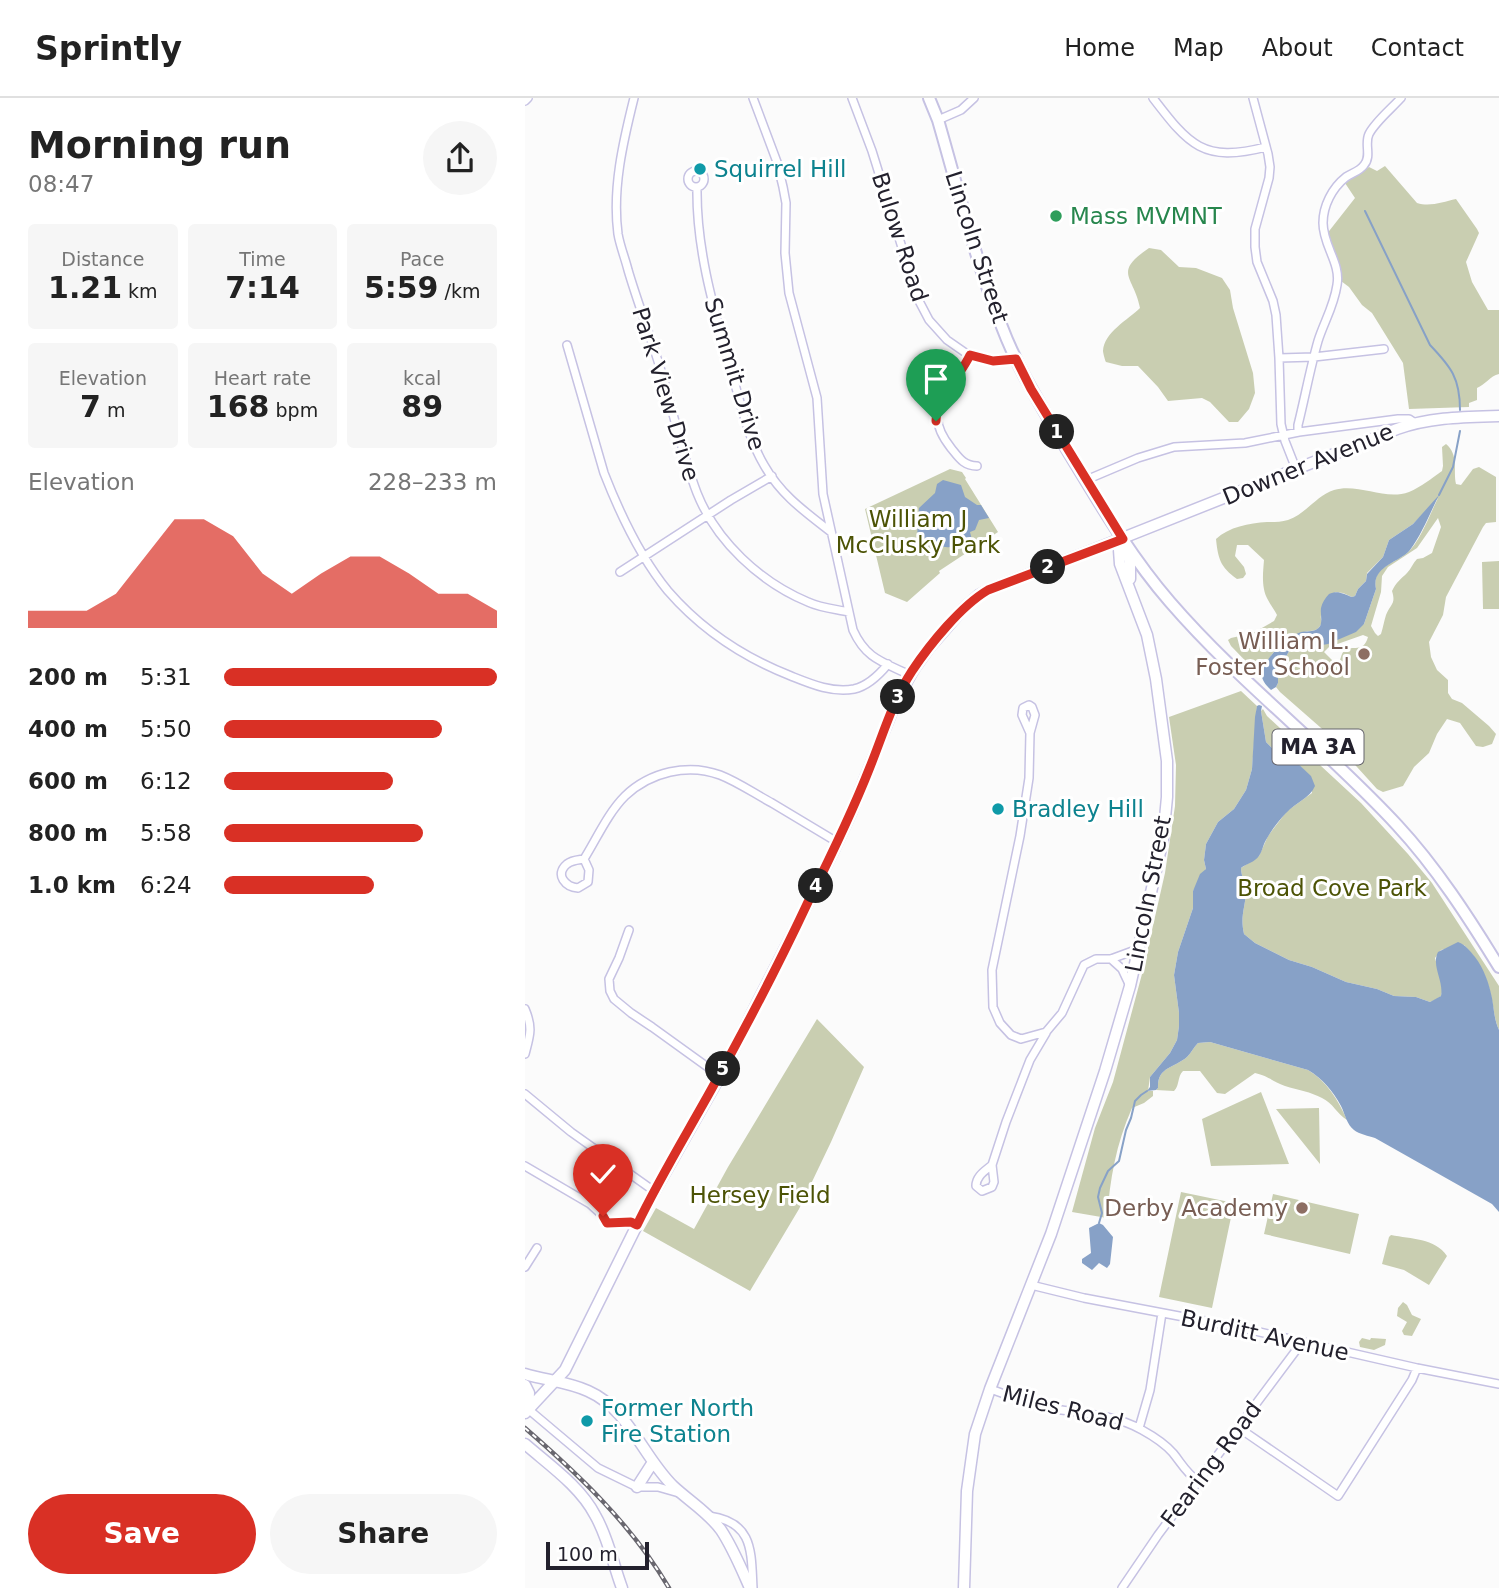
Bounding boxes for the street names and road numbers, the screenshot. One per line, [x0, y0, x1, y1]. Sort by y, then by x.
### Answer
street label: Lincoln Street [940, 168, 1014, 326]
street label: Bulow Road [867, 169, 933, 305]
street label: Summit Drive [699, 295, 771, 453]
street label: Park View Drive [627, 304, 705, 484]
street label: Downer Avenue [1219, 418, 1397, 510]
road number: MA 3A [1273, 730, 1363, 764]
street label: Lincoln Street [1120, 814, 1176, 974]
street label: Burditt Avenue [1179, 1304, 1351, 1366]
street label: Miles Road [1000, 1380, 1126, 1436]
street label: Fearing Road [1155, 1396, 1267, 1532]

